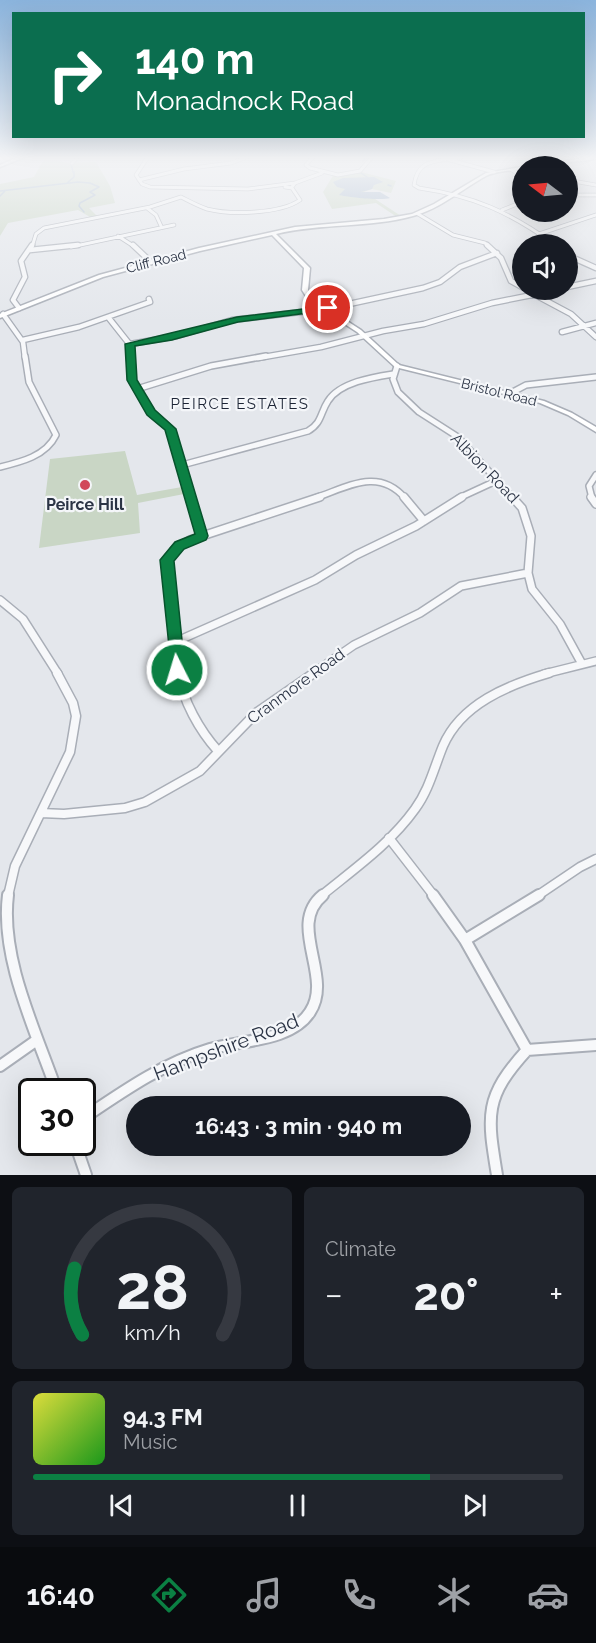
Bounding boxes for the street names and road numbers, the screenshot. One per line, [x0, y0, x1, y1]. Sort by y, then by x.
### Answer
street label: Cliff Road [124, 246, 188, 276]
street label: Bristol Road [459, 375, 539, 409]
street label: Albion Road [447, 429, 523, 507]
street label: Cranmore Road [243, 644, 349, 728]
street label: Hampshire Road [150, 1008, 302, 1086]

